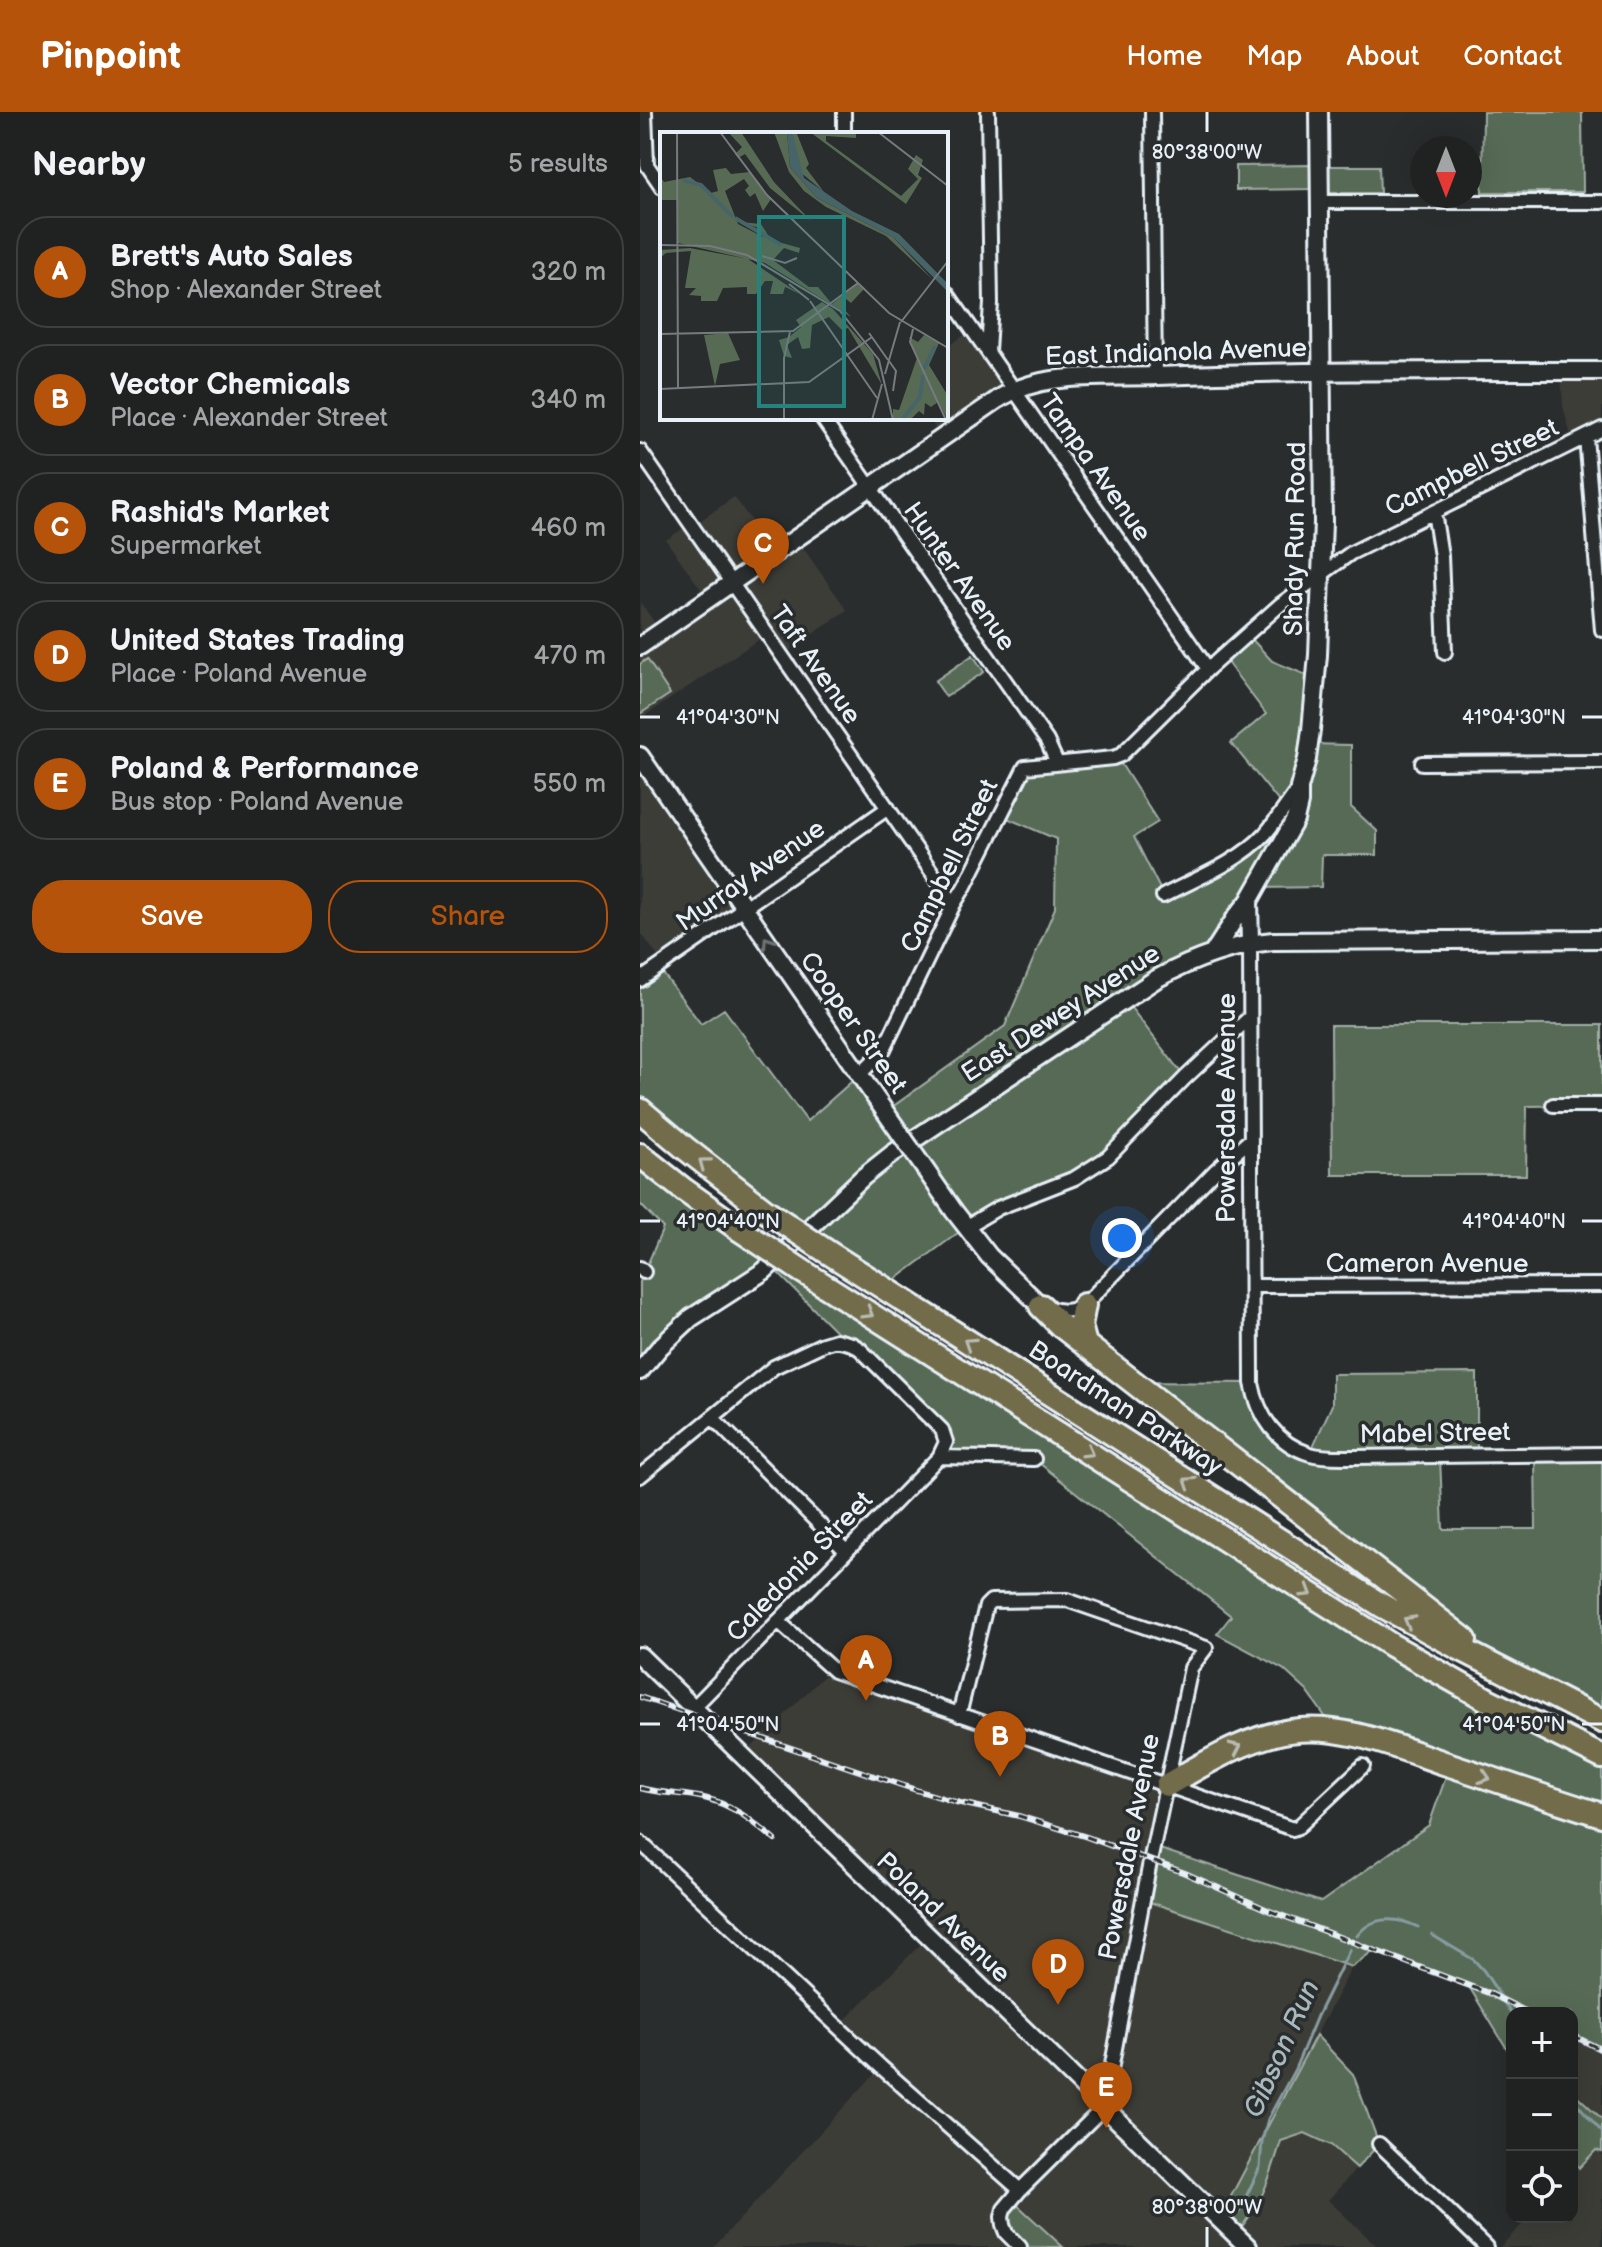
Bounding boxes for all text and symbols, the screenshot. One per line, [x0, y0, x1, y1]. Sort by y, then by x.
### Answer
text: Pinpoint [40, 34, 181, 79]
text: Home [1126, 40, 1202, 73]
text: Map [1246, 40, 1303, 73]
text: About [1347, 40, 1419, 73]
text: Contact [1463, 40, 1562, 73]
inset map [660, 132, 948, 420]
north arrow [1410, 136, 1482, 208]
text: 80°38'00"W [1152, 141, 1262, 165]
text: Nearby [32, 144, 146, 185]
text: 5 results [508, 149, 608, 180]
text: Brett's Auto Sales [110, 239, 353, 275]
text: A [52, 257, 68, 288]
text: 320 m [531, 257, 606, 288]
text: Shop · Alexander Street [110, 275, 382, 306]
street label: East Indianola Avenue [1044, 333, 1308, 373]
text: Vector Chemicals [110, 367, 350, 403]
text: B [51, 385, 69, 416]
text: 340 m [530, 385, 606, 416]
street label: Tampa Avenue [1033, 388, 1157, 548]
text: Place · Alexander Street [110, 403, 388, 434]
street label: Campbell Street [1380, 413, 1564, 523]
street label: Shady Run Road [1279, 442, 1313, 636]
text: Rashid's Market [110, 495, 330, 531]
street label: Hunter Avenue [896, 497, 1022, 657]
text: C [51, 513, 69, 544]
text: 460 m [530, 513, 606, 544]
pin: C [737, 518, 789, 584]
text: Supermarket [110, 531, 261, 562]
street label: Taft Avenue [763, 600, 867, 730]
text: United States Trading [110, 623, 405, 659]
text: D [51, 641, 69, 672]
text: 470 m [534, 641, 606, 672]
text: Place · Poland Avenue [110, 659, 367, 690]
text: 41°04'30"N [676, 706, 780, 730]
text: 41°04'30"N [1462, 706, 1566, 730]
text: Poland & Performance [110, 751, 419, 787]
text: E [52, 769, 68, 800]
text: 550 m [532, 769, 606, 800]
street label: Campbell Street [895, 774, 1005, 958]
text: Bus stop · Poland Avenue [110, 787, 403, 818]
street label: Murray Avenue [671, 813, 831, 939]
button: Save [32, 880, 312, 953]
button: Share [328, 880, 608, 953]
one-way arrow [763, 936, 778, 950]
street label: East Dewey Avenue [956, 938, 1166, 1090]
street label: Cooper Street [793, 946, 913, 1100]
street label: Powersdale Avenue [1212, 993, 1243, 1223]
one-way arrow [699, 1159, 713, 1173]
text: 41°04'40"N [676, 1210, 780, 1234]
text: 41°04'40"N [1462, 1210, 1566, 1234]
your location [1102, 1218, 1142, 1258]
street label: Cameron Avenue [1326, 1249, 1528, 1280]
one-way arrow [859, 1304, 874, 1319]
street label: Boardman Parkway [1022, 1335, 1228, 1483]
one-way arrow [964, 1337, 978, 1352]
street label: Mabel Street [1359, 1417, 1511, 1451]
one-way arrow [1079, 1443, 1094, 1458]
one-way arrow [1183, 1477, 1197, 1492]
street label: Caledonia Street [720, 1485, 880, 1649]
one-way arrow [1298, 1582, 1313, 1597]
one-way arrow [1403, 1615, 1417, 1630]
pin: A [840, 1635, 892, 1701]
pin: B [974, 1711, 1026, 1777]
text: 41°04'50"N [676, 1713, 780, 1737]
text: 41°04'50"N [1462, 1713, 1566, 1737]
street label: Powersdale Avenue [1093, 1731, 1167, 1963]
one-way arrow [1227, 1742, 1242, 1758]
one-way arrow [1478, 1767, 1492, 1783]
street label: Poland Avenue [870, 1846, 1016, 1990]
pin: D [1032, 1939, 1084, 2005]
water label: Gibson Run [1237, 1975, 1327, 2123]
map controls [1506, 2007, 1578, 2223]
button: + [1506, 2007, 1578, 2079]
pin: E [1080, 2062, 1132, 2128]
button: − [1506, 2079, 1578, 2151]
button: locate [1506, 2151, 1578, 2223]
text: 80°38'00"W [1152, 2196, 1262, 2220]

